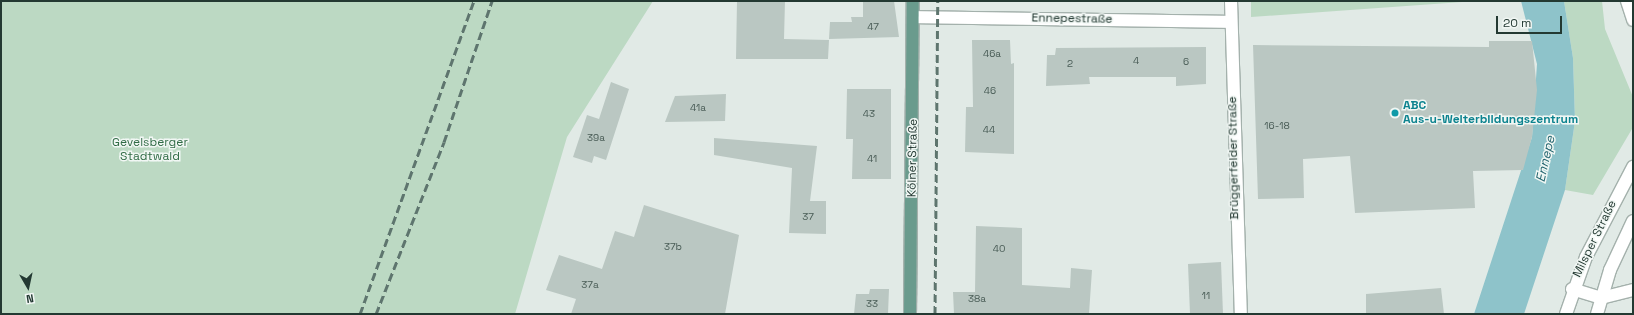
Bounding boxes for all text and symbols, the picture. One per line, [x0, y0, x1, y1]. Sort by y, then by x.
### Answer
scale bar [1498, 8, 1564, 34]
street label: Ennepestraße [1031, 11, 1113, 27]
text: 20 m [1503, 15, 1531, 31]
house number: 47 [867, 21, 879, 33]
house number: 46a [983, 48, 1001, 60]
house number: 4 [1133, 55, 1139, 67]
house number: 6 [1183, 56, 1189, 68]
house number: 2 [1067, 58, 1073, 70]
house number: 46 [984, 85, 996, 97]
street label: Brüggerfelder Straße [1226, 96, 1242, 220]
place label: ABC Aus-u-Weiterbildungszentrum [1403, 99, 1578, 127]
house number: 41a [690, 102, 706, 114]
house number: 43 [863, 108, 875, 120]
marker: ABC Aus-u-Weiterbildungszentrum [1390, 108, 1400, 118]
street label: Kölner Straße [905, 119, 921, 197]
house number: 16-18 [1264, 120, 1290, 132]
house number: 44 [983, 124, 995, 136]
house number: 39a [587, 132, 605, 144]
water label: Ennepe [1533, 134, 1559, 184]
park label: Gevelsberger Stadtwald [112, 136, 188, 164]
house number: 41 [867, 153, 877, 165]
street label: Milsper Straße [1570, 198, 1620, 280]
house number: 37 [802, 211, 814, 223]
house number: 37b [664, 241, 682, 253]
house number: 40 [993, 243, 1005, 255]
north arrow [8, 267, 48, 307]
house number: 37a [581, 279, 599, 291]
house number: 11 [1202, 290, 1210, 302]
text: N [25, 291, 35, 306]
house number: 38a [968, 293, 986, 305]
house number: 33 [866, 298, 878, 310]

